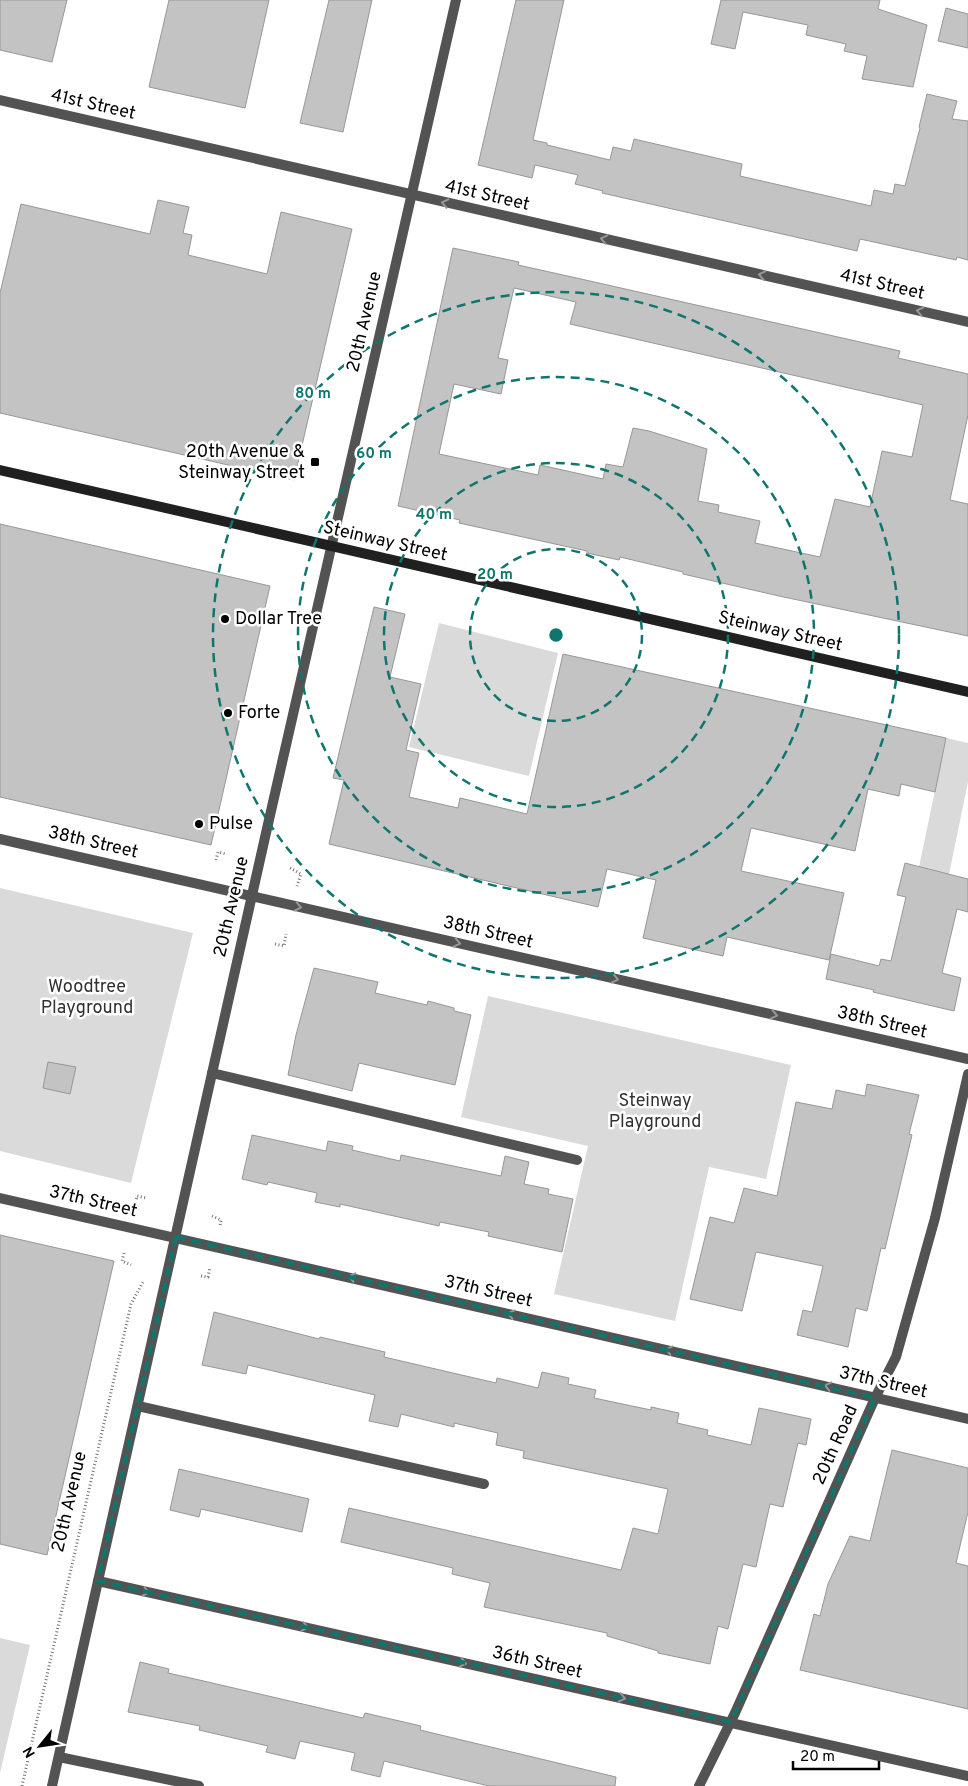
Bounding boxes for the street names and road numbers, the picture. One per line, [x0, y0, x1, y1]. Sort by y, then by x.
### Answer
street label: 41st Street [48, 84, 138, 126]
street label: 41st Street [442, 175, 532, 217]
street label: 41st Street [837, 264, 927, 306]
street label: 20th Avenue [342, 269, 388, 375]
street label: Steinway Street [321, 517, 449, 567]
street label: Steinway Street [716, 607, 844, 657]
street label: 38th Street [46, 821, 140, 865]
street label: 20th Avenue [209, 854, 255, 960]
street label: 38th Street [441, 911, 535, 955]
street label: 38th Street [835, 1001, 929, 1045]
street label: 37th Street [47, 1181, 139, 1223]
street label: 37th Street [442, 1271, 534, 1313]
street label: 37th Street [837, 1362, 929, 1404]
street label: 20th Road [808, 1401, 864, 1489]
street label: 20th Avenue [47, 1449, 93, 1555]
street label: 36th Street [490, 1641, 584, 1685]

